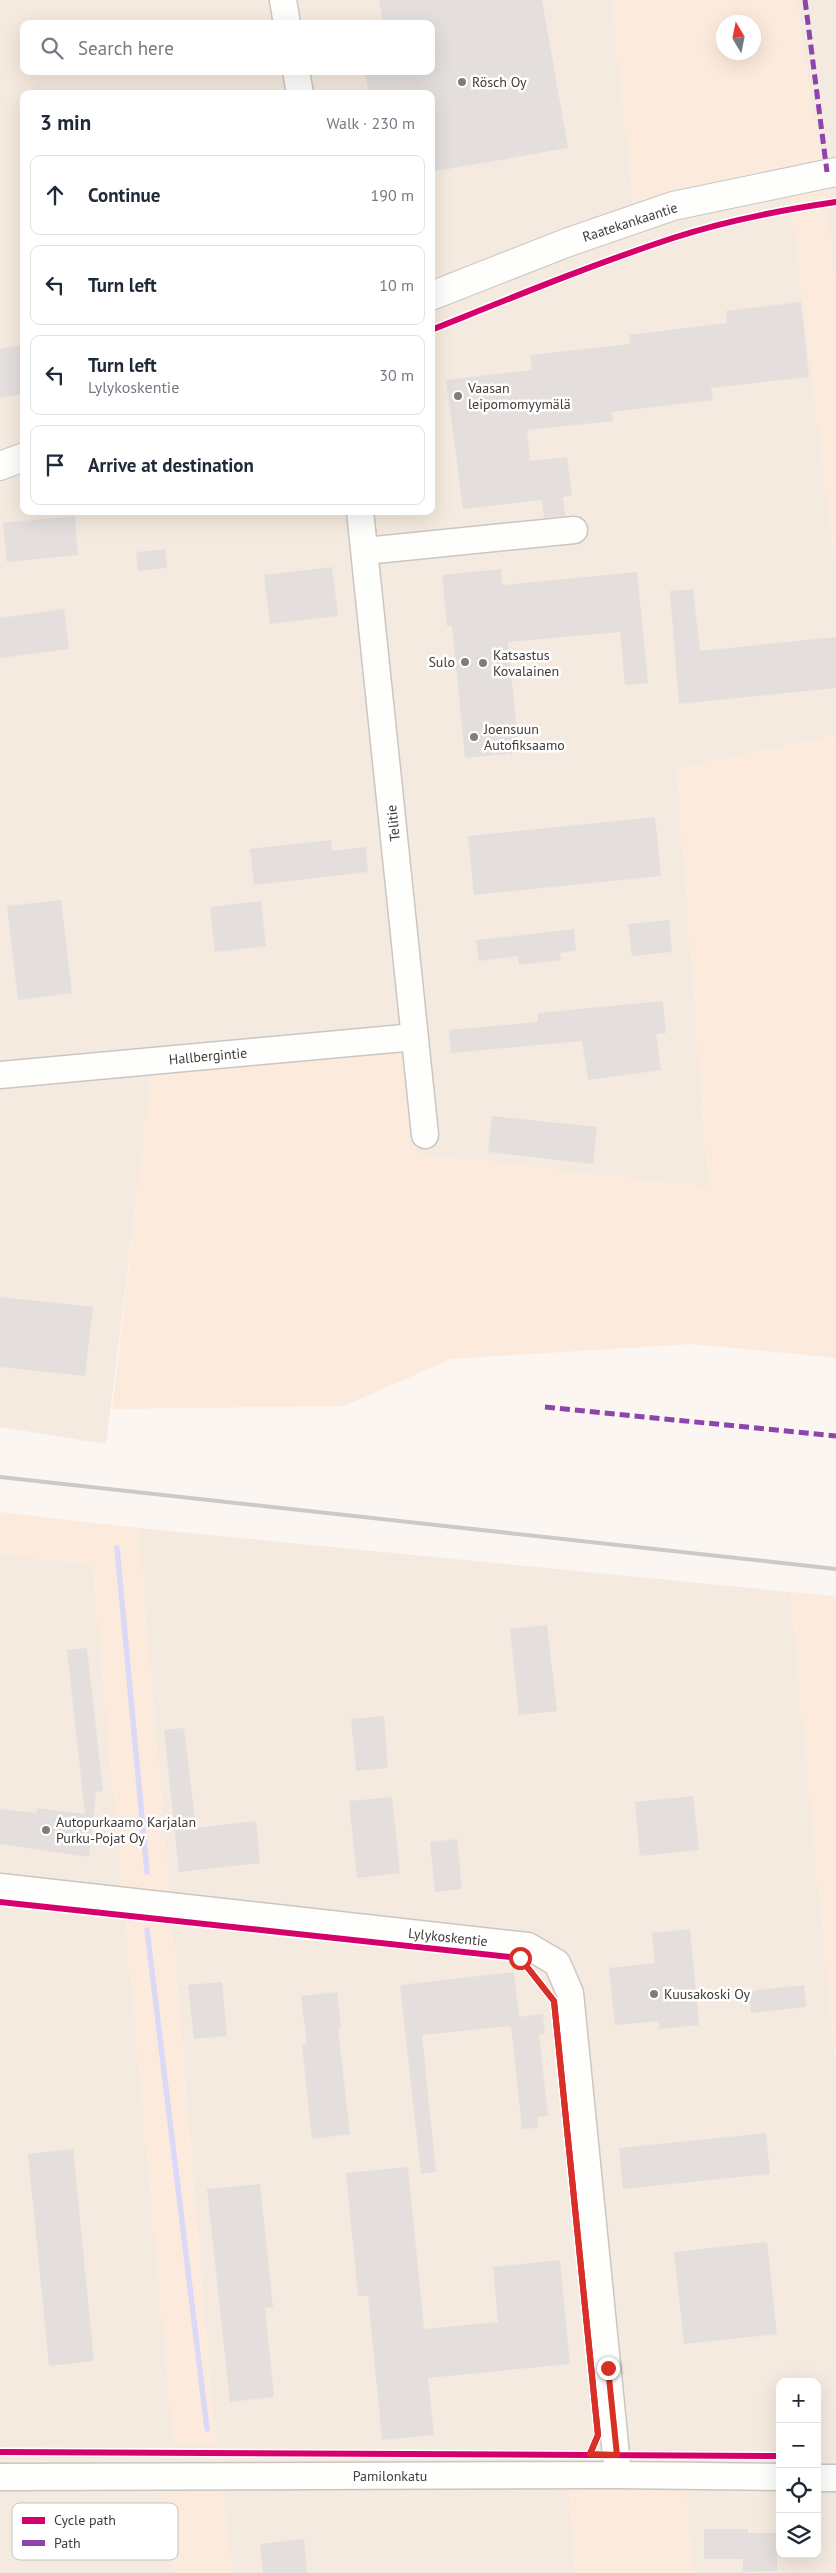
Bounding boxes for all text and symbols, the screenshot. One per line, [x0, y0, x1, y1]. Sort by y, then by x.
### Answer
north arrow [716, 15, 761, 60]
search box [20, 20, 435, 75]
icon: search [38, 34, 66, 62]
text: Search here [78, 36, 174, 60]
place label: Rösch Oy [472, 73, 527, 91]
marker: Rösch Oy [456, 76, 468, 88]
text: 3 min [40, 109, 91, 136]
text: Walk · 230 m [326, 113, 415, 133]
icon: ahead [41, 181, 69, 209]
text: Continue [88, 183, 160, 207]
text: 190 m [371, 185, 414, 205]
street label: Raatekankaantie [580, 198, 680, 246]
icon: left [41, 271, 69, 299]
text: Turn left [88, 273, 157, 297]
text: 10 m [379, 275, 414, 295]
text: Turn left [88, 353, 157, 377]
icon: left [41, 361, 69, 389]
text: 30 m [379, 365, 414, 385]
text: Lylykoskentie [88, 377, 179, 397]
place label: Vaasan leipomomyymälä [467, 379, 571, 413]
marker: Vaasan leipomomyymälä [452, 390, 464, 402]
icon: arrive [41, 451, 69, 479]
text: Arrive at destination [88, 453, 254, 477]
place label: Katsastus Kovalainen [493, 646, 559, 680]
place label: Sulo [428, 653, 455, 671]
marker: Sulo [459, 656, 471, 668]
marker: Katsastus Kovalainen [477, 657, 489, 669]
place label: Joensuun Autofiksaamo [483, 720, 565, 754]
marker: Joensuun Autofiksaamo [468, 731, 480, 743]
street label: Telitie [382, 804, 404, 842]
street label: Hallbergintie [168, 1044, 248, 1068]
place label: Autopurkaamo Karjalan Purku-Pojat Oy [56, 1813, 196, 1847]
marker: Autopurkaamo Karjalan Purku-Pojat Oy [40, 1824, 52, 1836]
street label: Lylykoskentie [407, 1924, 489, 1950]
route start [509, 1947, 532, 1970]
place label: Kuusakoski Oy [664, 1985, 751, 2003]
marker: Kuusakoski Oy [648, 1988, 660, 2000]
route end [597, 2357, 620, 2380]
map controls [776, 2378, 821, 2558]
button: + [776, 2378, 821, 2423]
button: − [776, 2423, 821, 2468]
street label: Pamilonkatu [353, 2467, 427, 2485]
button: locate [776, 2468, 821, 2513]
legend [12, 2503, 178, 2560]
text: Cycle path [54, 2511, 116, 2529]
button: layers [776, 2513, 821, 2558]
text: Path [54, 2534, 81, 2552]

